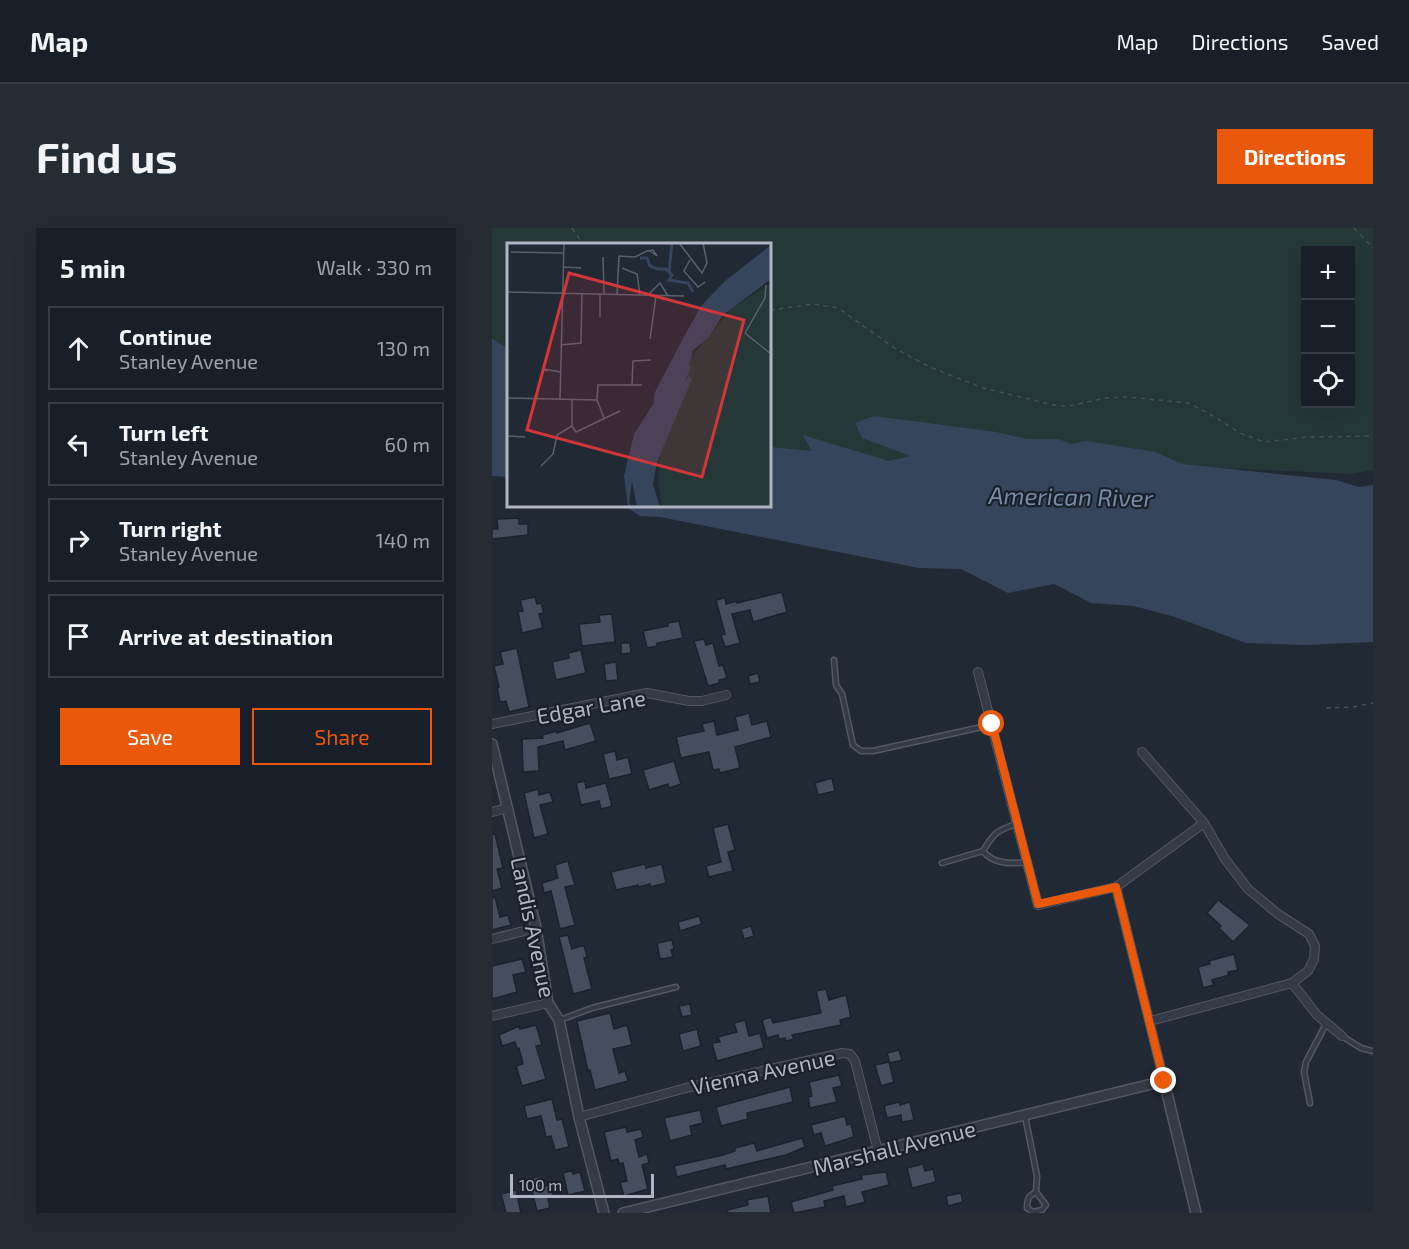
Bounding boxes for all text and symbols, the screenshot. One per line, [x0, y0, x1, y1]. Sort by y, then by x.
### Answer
text: Map [30, 24, 88, 58]
text: Map [1116, 29, 1159, 54]
text: Directions [1192, 29, 1288, 54]
text: Saved [1321, 29, 1379, 54]
button: Directions [1217, 129, 1373, 184]
text: Find us [36, 131, 178, 181]
inset map [507, 243, 771, 507]
map controls [1301, 246, 1355, 408]
button: + [1301, 246, 1355, 300]
text: 5 min [60, 252, 126, 283]
text: Walk · 330 m [316, 255, 432, 279]
button: − [1301, 300, 1355, 354]
text: Continue [119, 323, 212, 349]
icon: ahead [62, 332, 95, 365]
text: 130 m [377, 336, 430, 360]
text: Stanley Avenue [119, 349, 258, 373]
button: locate [1301, 354, 1355, 408]
text: Turn left [119, 419, 208, 445]
icon: left [62, 428, 95, 461]
text: 60 m [385, 432, 430, 456]
text: Stanley Avenue [119, 445, 258, 469]
water label: American River [988, 480, 1154, 512]
text: Turn right [119, 515, 221, 541]
icon: right [62, 524, 95, 557]
text: 140 m [376, 528, 430, 552]
text: Stanley Avenue [119, 541, 258, 565]
icon: arrive [62, 620, 95, 653]
text: Arrive at destination [119, 623, 333, 649]
street label: Edgar Lane [534, 684, 648, 728]
button: Save [60, 708, 240, 765]
button: Share [252, 708, 432, 765]
route start [978, 710, 1004, 736]
street label: Landis Avenue [506, 854, 562, 1000]
street label: Vienna Avenue [689, 1043, 837, 1099]
route end [1150, 1067, 1176, 1093]
street label: Marshall Avenue [810, 1114, 978, 1180]
scale bar [510, 1171, 654, 1198]
text: 100 m [519, 1175, 562, 1194]

